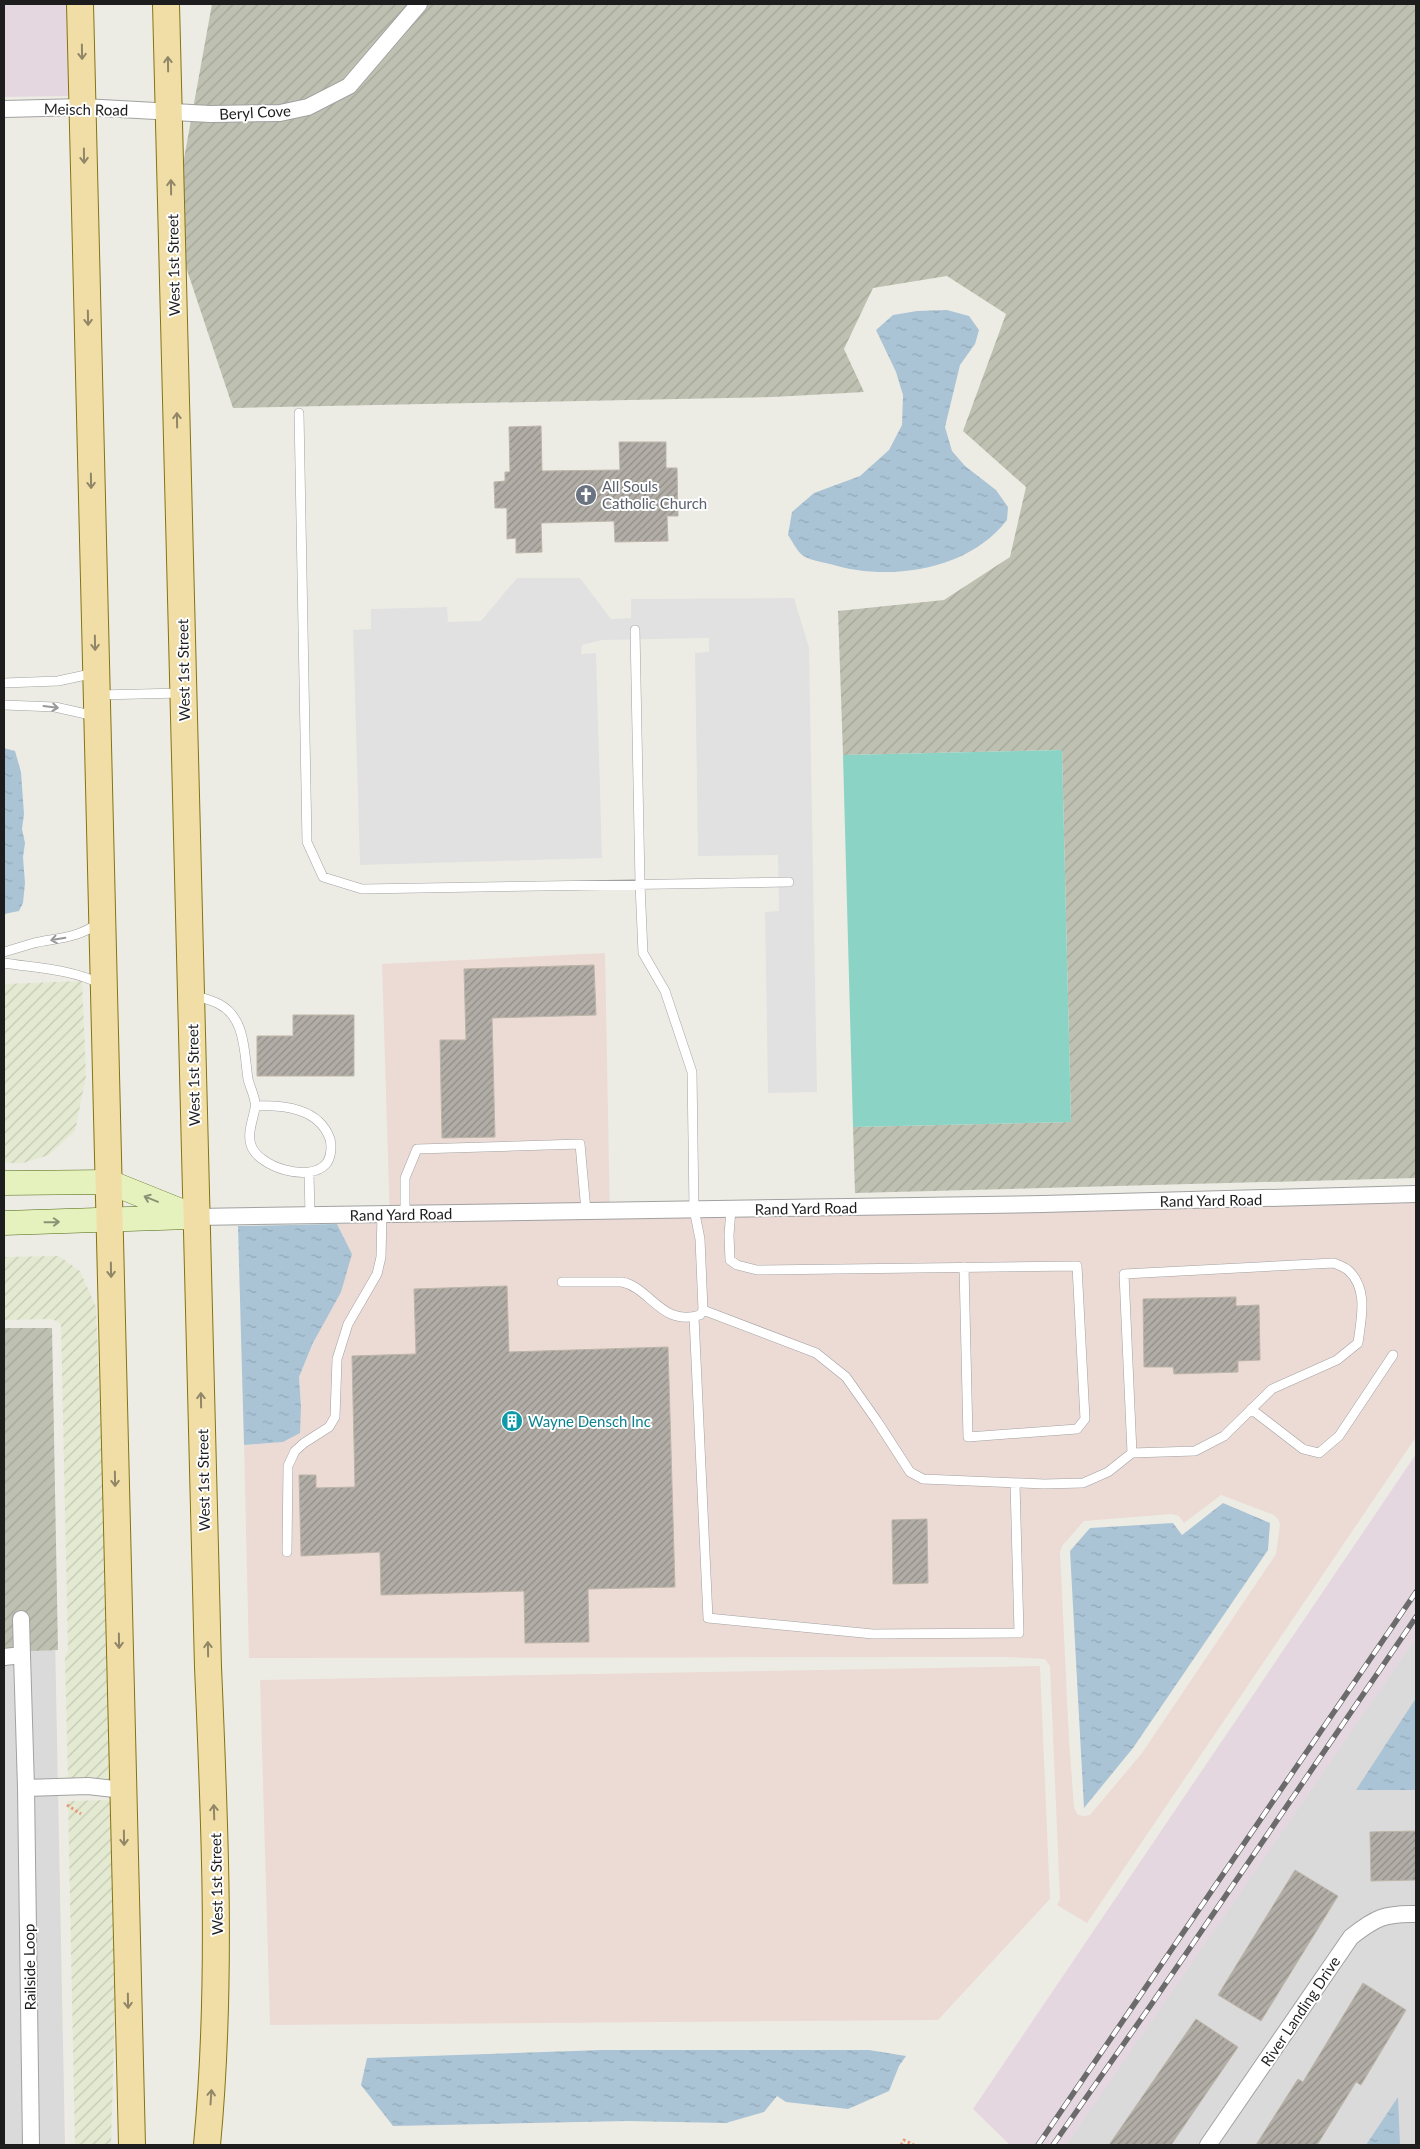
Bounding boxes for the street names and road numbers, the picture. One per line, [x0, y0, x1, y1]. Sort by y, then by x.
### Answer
street label: Meisch Road [44, 99, 128, 119]
street label: Beryl Cove [219, 101, 291, 123]
street label: West 1st Street [163, 213, 183, 316]
street label: West 1st Street [173, 618, 193, 721]
street label: West 1st Street [183, 1023, 203, 1126]
street label: Rand Yard Road [1160, 1190, 1262, 1210]
street label: Rand Yard Road [755, 1198, 857, 1218]
street label: Rand Yard Road [350, 1204, 452, 1224]
street label: West 1st Street [193, 1428, 213, 1531]
street label: West 1st Street [206, 1832, 226, 1935]
street label: Railside Loop [19, 1923, 39, 2011]
street label: River Landing Drive [1257, 1953, 1343, 2069]

